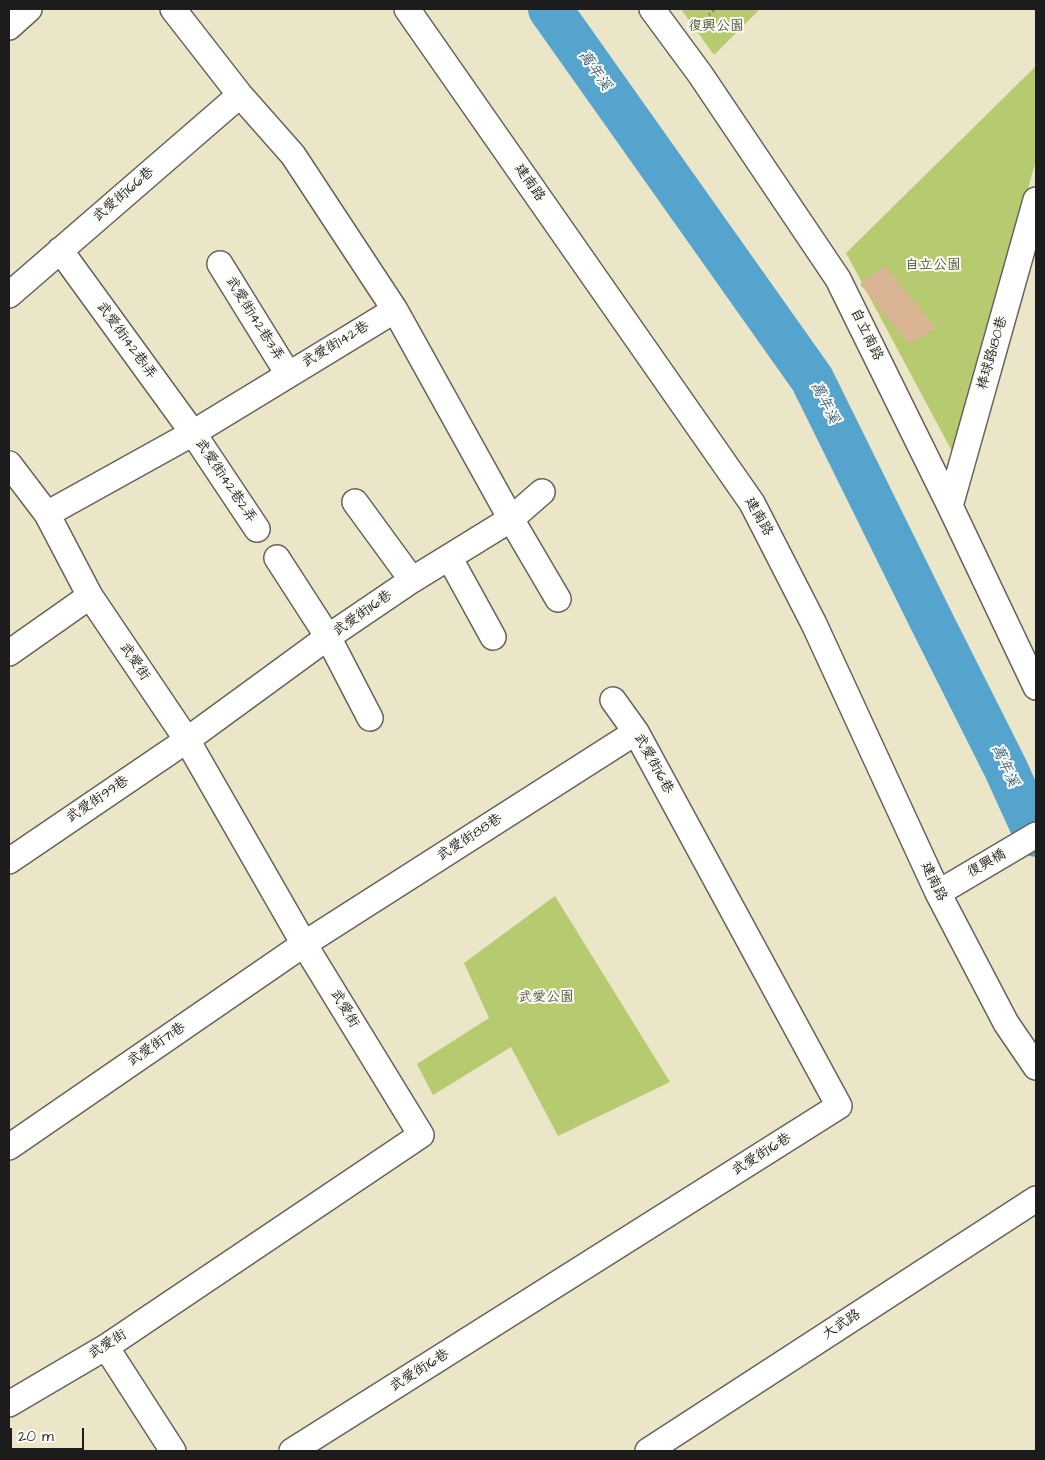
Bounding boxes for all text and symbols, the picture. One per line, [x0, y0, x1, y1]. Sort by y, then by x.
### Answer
park label: 復興公園 [688, 19, 744, 35]
water label: 萬年溪 [574, 47, 614, 95]
street label: 建南路 [510, 161, 548, 205]
street label: 武愛街166巷 [90, 164, 158, 226]
park label: 自立公園 [905, 258, 961, 274]
street label: 武愛街142巷3弄 [221, 274, 287, 364]
street label: 武愛街142巷1弄 [92, 299, 160, 383]
street label: 自立南路 [846, 306, 886, 364]
street label: 棒球路180巷 [974, 314, 1012, 392]
street label: 武愛街142巷 [299, 318, 373, 372]
water label: 萬年溪 [806, 379, 842, 427]
street label: 武愛街142巷2弄 [191, 436, 259, 526]
street label: 建南路 [740, 495, 776, 539]
street label: 武愛街116巷 [330, 588, 396, 640]
street label: 武愛街 [115, 640, 153, 684]
street label: 武愛街16巷 [630, 731, 676, 797]
water label: 萬年溪 [986, 742, 1022, 790]
street label: 武愛街99巷 [63, 773, 133, 827]
street label: 武愛街88巷 [434, 811, 506, 865]
street label: 復興橋 [965, 846, 1009, 882]
street label: 建南路 [916, 859, 950, 905]
street label: 武愛街 [326, 987, 362, 1031]
park label: 武愛公園 [518, 990, 574, 1006]
street label: 武愛街71巷 [125, 1019, 189, 1071]
street label: 武愛街16巷 [729, 1130, 795, 1180]
street label: 大武路 [820, 1307, 864, 1343]
street label: 武愛街 [86, 1327, 130, 1363]
street label: 武愛街16巷 [387, 1346, 453, 1396]
scale bar [12, 1418, 86, 1450]
text: 20 m [18, 1426, 54, 1447]

